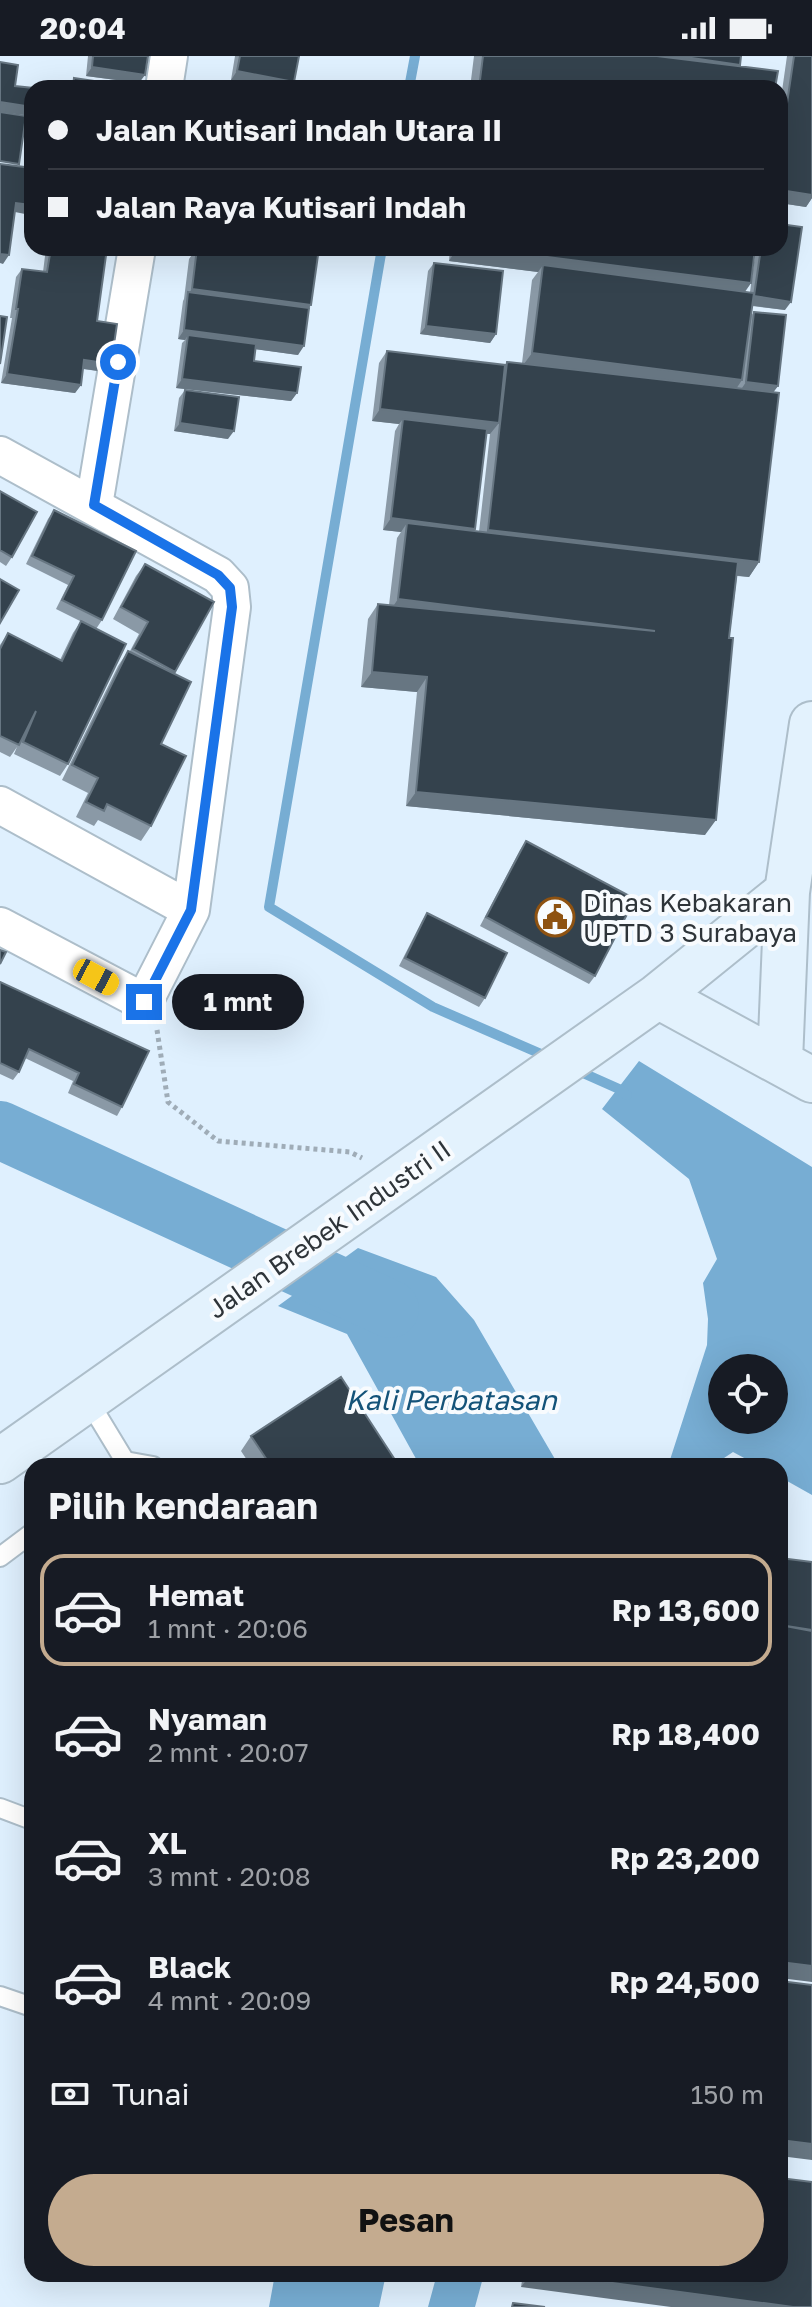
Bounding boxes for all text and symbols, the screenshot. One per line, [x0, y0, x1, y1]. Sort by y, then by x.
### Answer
text: 20:04 [40, 10, 126, 46]
text: Jalan Kutisari Indah Utara II [96, 112, 502, 148]
text: Jalan Raya Kutisari Indah [96, 189, 466, 225]
route start [100, 344, 136, 380]
place label: Dinas Kebakaran UPTD 3 Surabaya [583, 887, 797, 948]
public building icon: Dinas Kebakaran UPTD 3 Surabaya [534, 896, 576, 938]
car [69, 955, 123, 999]
callout: 1 mnt [172, 974, 304, 1030]
route end [126, 984, 162, 1020]
text: 1 mnt [204, 986, 272, 1017]
street label: Jalan Brebek Industri II [202, 1133, 456, 1325]
map controls [708, 1354, 788, 1434]
button: locate [708, 1354, 788, 1434]
water label: Kali Perbatasan [345, 1383, 558, 1416]
text: Pilih kendaraan [48, 1484, 318, 1527]
icon: car [52, 1574, 124, 1646]
text: Hemat [148, 1577, 244, 1613]
text: Rp 13,600 [612, 1592, 760, 1628]
text: 1 mnt · 20:06 [148, 1613, 308, 1644]
icon: car [52, 1698, 124, 1770]
text: Nyaman [148, 1701, 267, 1737]
text: Rp 18,400 [611, 1716, 760, 1752]
text: 2 mnt · 20:07 [148, 1737, 308, 1768]
icon: car [52, 1822, 124, 1894]
text: XL [148, 1825, 187, 1861]
text: Rp 23,200 [610, 1840, 760, 1876]
text: 3 mnt · 20:08 [148, 1861, 311, 1892]
icon: car [52, 1946, 124, 2018]
text: Black [148, 1949, 231, 1985]
text: Rp 24,500 [609, 1964, 760, 2000]
text: 4 mnt · 20:09 [148, 1985, 311, 2016]
icon: cash [48, 2072, 92, 2116]
text: Tunai [112, 2076, 190, 2112]
text: 150 m [691, 2079, 764, 2110]
button: Pesan [48, 2174, 764, 2266]

